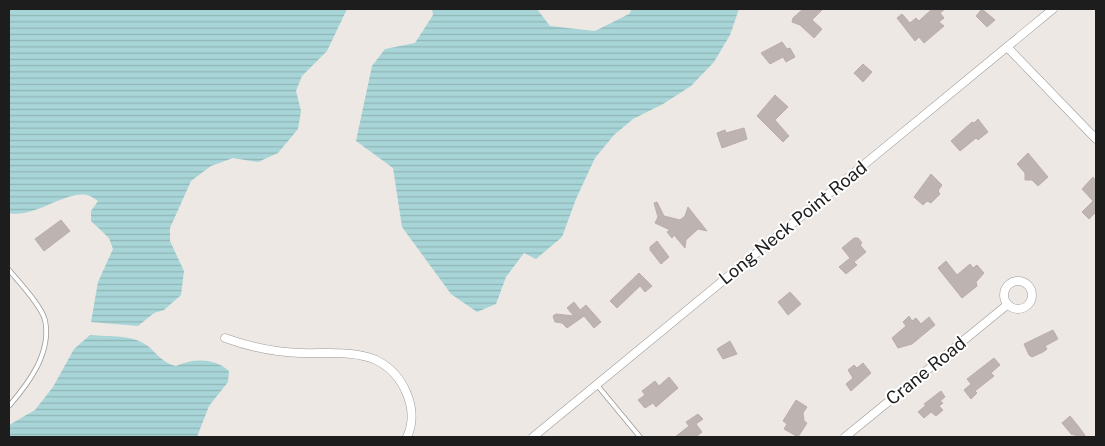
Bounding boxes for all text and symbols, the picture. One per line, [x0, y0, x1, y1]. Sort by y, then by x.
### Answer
street label: Long Neck Point Road [715, 157, 871, 289]
street label: Crane Road [882, 332, 970, 409]

